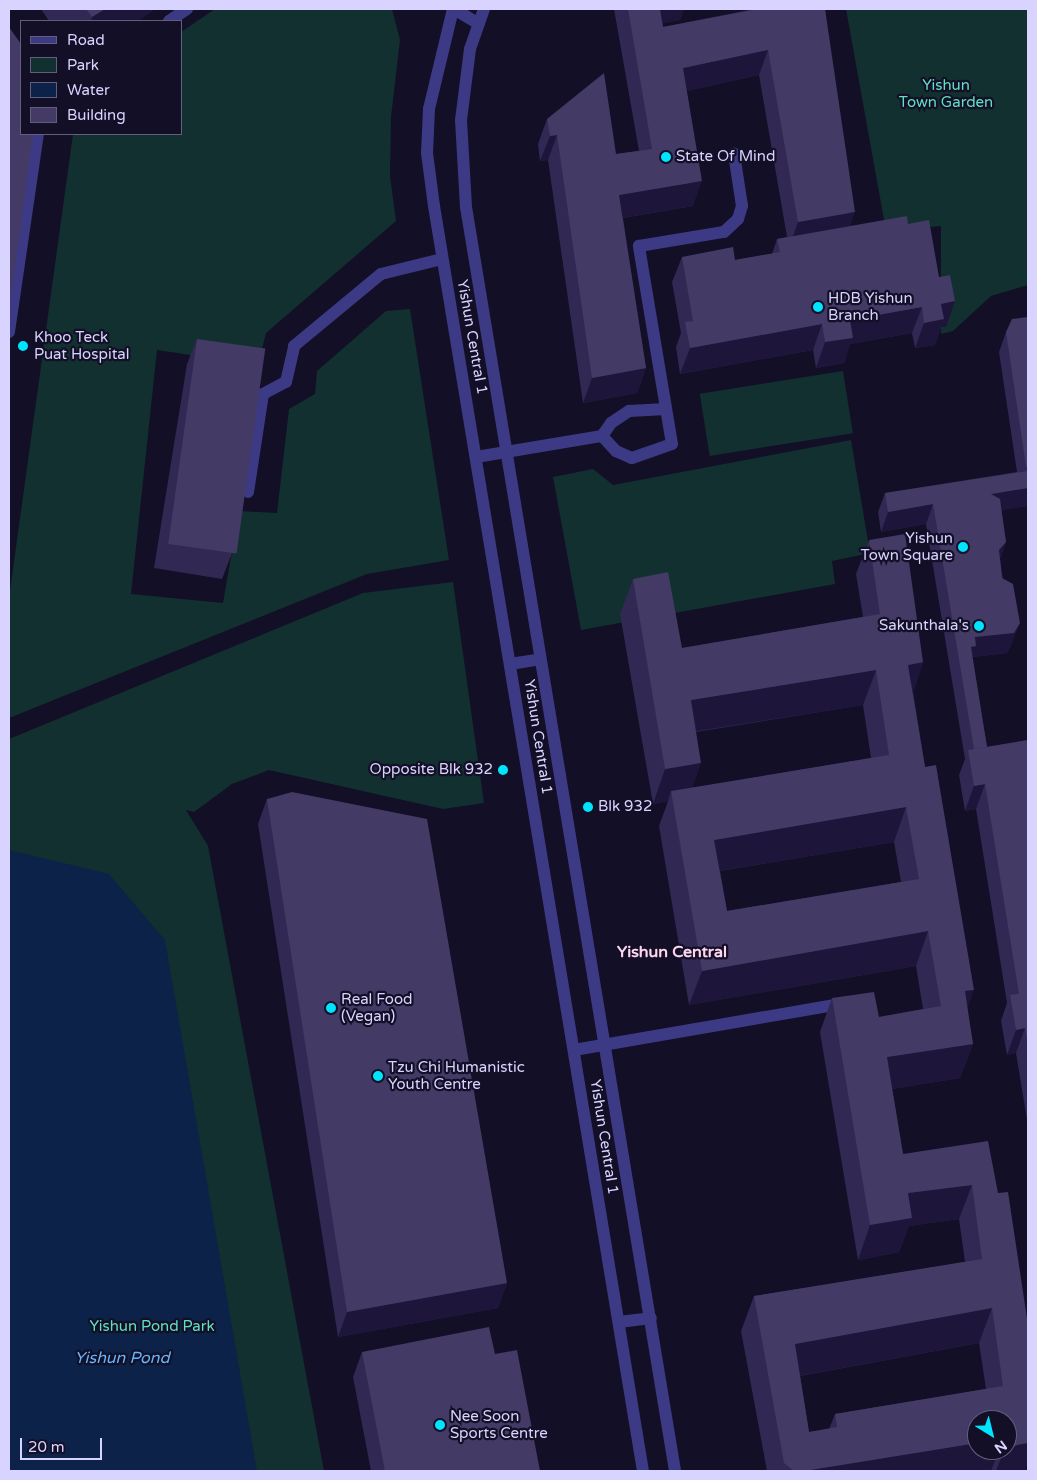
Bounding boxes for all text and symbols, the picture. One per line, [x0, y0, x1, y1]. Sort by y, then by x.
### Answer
legend [20, 20, 182, 135]
text: Road [67, 31, 105, 49]
text: Park [67, 56, 99, 74]
park label: Yishun Town Garden [899, 76, 993, 111]
text: Water [67, 81, 110, 99]
text: Building [67, 106, 126, 124]
place label: State Of Mind [676, 148, 775, 166]
marker: State Of Mind [660, 151, 672, 163]
street label: Yishun Central 1 [453, 278, 491, 396]
place label: HDB Yishun Branch [828, 289, 913, 324]
marker: HDB Yishun Branch [812, 301, 824, 313]
place label: Khoo Teck Puat Hospital [34, 328, 130, 363]
marker: Khoo Teck Puat Hospital [16, 339, 30, 353]
place label: Yishun Town Square [861, 529, 953, 564]
marker: Yishun Town Square [957, 541, 969, 553]
place label: Sakunthala's [879, 617, 969, 635]
marker: Sakunthala's [973, 620, 985, 632]
street label: Yishun Central 1 [520, 678, 556, 796]
place label: Opposite Blk 932 [370, 761, 493, 779]
marker: Opposite Blk 932 [497, 764, 509, 776]
place label: Blk 932 [598, 798, 652, 816]
marker: Blk 932 [582, 801, 594, 813]
district label: Yishun Central [617, 942, 727, 962]
place label: Real Food (Vegan) [341, 990, 412, 1025]
marker: Real Food (Vegan) [325, 1002, 337, 1014]
place label: Tzu Chi Humanistic Youth Centre [388, 1058, 525, 1093]
marker: Tzu Chi Humanistic Youth Centre [372, 1070, 384, 1082]
street label: Yishun Central 1 [586, 1078, 622, 1196]
park label: Yishun Pond Park [89, 1318, 215, 1336]
water label: Yishun Pond [74, 1348, 170, 1368]
place label: Nee Soon Sports Centre [450, 1407, 548, 1442]
north arrow [967, 1410, 1017, 1460]
marker: Nee Soon Sports Centre [434, 1419, 446, 1431]
scale bar [22, 1428, 105, 1460]
text: N [991, 1437, 1010, 1457]
text: 20 m [28, 1438, 65, 1456]

